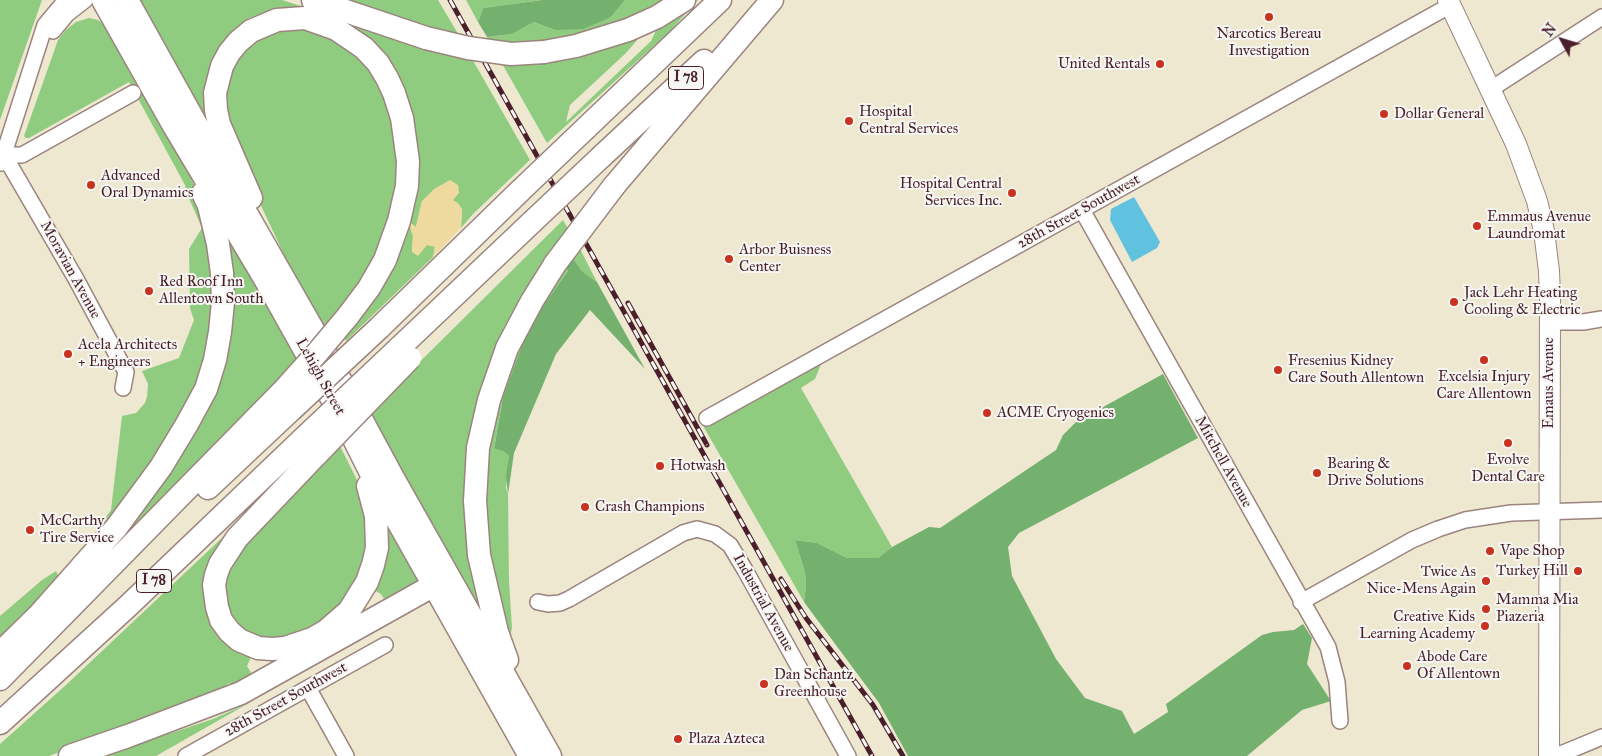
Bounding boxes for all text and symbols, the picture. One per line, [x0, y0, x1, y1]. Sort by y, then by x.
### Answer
marker: Narcotics Bereau Investigation [1263, 11, 1275, 23]
north arrow [1537, 15, 1587, 65]
text: N [1540, 20, 1560, 40]
place label: Narcotics Bereau Investigation [1217, 25, 1321, 60]
place label: United Rentals [1058, 55, 1150, 73]
marker: United Rentals [1154, 58, 1166, 70]
road number: I 78 [668, 66, 704, 90]
place label: Hospital Central Services [859, 103, 958, 138]
place label: Dollar General [1394, 105, 1484, 123]
marker: Dollar General [1378, 108, 1390, 120]
marker: Hospital Central Services [843, 115, 855, 127]
place label: Advanced Oral Dynamics [101, 167, 193, 202]
street label: 28th Street Southwest [1015, 171, 1143, 253]
place label: Hospital Central Services Inc. [900, 175, 1002, 210]
marker: Advanced Oral Dynamics [85, 179, 97, 191]
marker: Hospital Central Services Inc. [1006, 187, 1018, 199]
place label: Emmaus Avenue Laundromat [1487, 208, 1591, 243]
street label: Moravian Avenue [36, 218, 104, 322]
marker: Emmaus Avenue Laundromat [1471, 220, 1483, 232]
place label: Arbor Buisness Center [739, 241, 831, 276]
marker: Arbor Buisness Center [723, 253, 735, 265]
place label: Red Roof Inn Allentown South [159, 273, 263, 308]
place label: Jack Lehr Heating Cooling & Electric [1464, 284, 1581, 319]
marker: Red Roof Inn Allentown South [143, 285, 155, 297]
marker: Jack Lehr Heating Cooling & Electric [1448, 296, 1460, 308]
street label: Lehigh Street [291, 335, 349, 419]
place label: Acela Architects + Engineers [78, 336, 177, 371]
street label: Emaus Avenue [1540, 337, 1558, 429]
marker: Acela Architects + Engineers [62, 348, 74, 360]
place label: Fresenius Kidney Care South Allentown [1288, 352, 1424, 387]
marker: Excelsia Injury Care Allentown [1478, 354, 1490, 366]
marker: Fresenius Kidney Care South Allentown [1272, 364, 1284, 376]
place label: Excelsia Injury Care Allentown [1437, 368, 1531, 403]
place label: ACME Cryogenics [997, 404, 1114, 422]
marker: ACME Cryogenics [981, 407, 993, 419]
street label: Mitchell Avenue [1190, 413, 1256, 511]
marker: Evolve Dental Care [1502, 437, 1514, 449]
place label: Evolve Dental Care [1471, 451, 1545, 486]
place label: Bearing & Drive Solutions [1327, 455, 1424, 490]
place label: Hotwash [670, 457, 726, 475]
marker: Hotwash [654, 460, 666, 472]
marker: Bearing & Drive Solutions [1311, 467, 1323, 479]
place label: Crash Champions [595, 498, 705, 516]
marker: Crash Champions [579, 501, 591, 513]
place label: McCarthy Tire Service [40, 512, 114, 547]
marker: McCarthy Tire Service [24, 524, 36, 536]
place label: Vape Shop [1500, 542, 1565, 560]
marker: Vape Shop [1484, 545, 1496, 557]
street label: Industrial Avenue [729, 551, 797, 655]
place label: Turkey Hill [1496, 562, 1568, 580]
place label: Twice As Nice-Mens Again [1366, 563, 1476, 598]
marker: Turkey Hill [1572, 565, 1584, 577]
road number: I 78 [136, 570, 172, 592]
marker: Twice As Nice-Mens Again [1480, 575, 1492, 587]
place label: Mamma Mia Piazeria [1496, 591, 1578, 626]
marker: Mamma Mia Piazeria [1480, 603, 1492, 615]
place label: Creative Kids Learning Academy [1359, 608, 1475, 643]
marker: Creative Kids Learning Academy [1479, 620, 1491, 632]
place label: Abode Care Of Allentown [1417, 648, 1500, 683]
street label: 28th Street Southwest [222, 659, 350, 741]
marker: Abode Care Of Allentown [1401, 660, 1413, 672]
place label: Dan Schantz Greenhouse [774, 666, 853, 701]
marker: Dan Schantz Greenhouse [758, 678, 770, 690]
place label: Plaza Azteca [688, 730, 765, 748]
marker: Plaza Azteca [672, 733, 684, 745]

